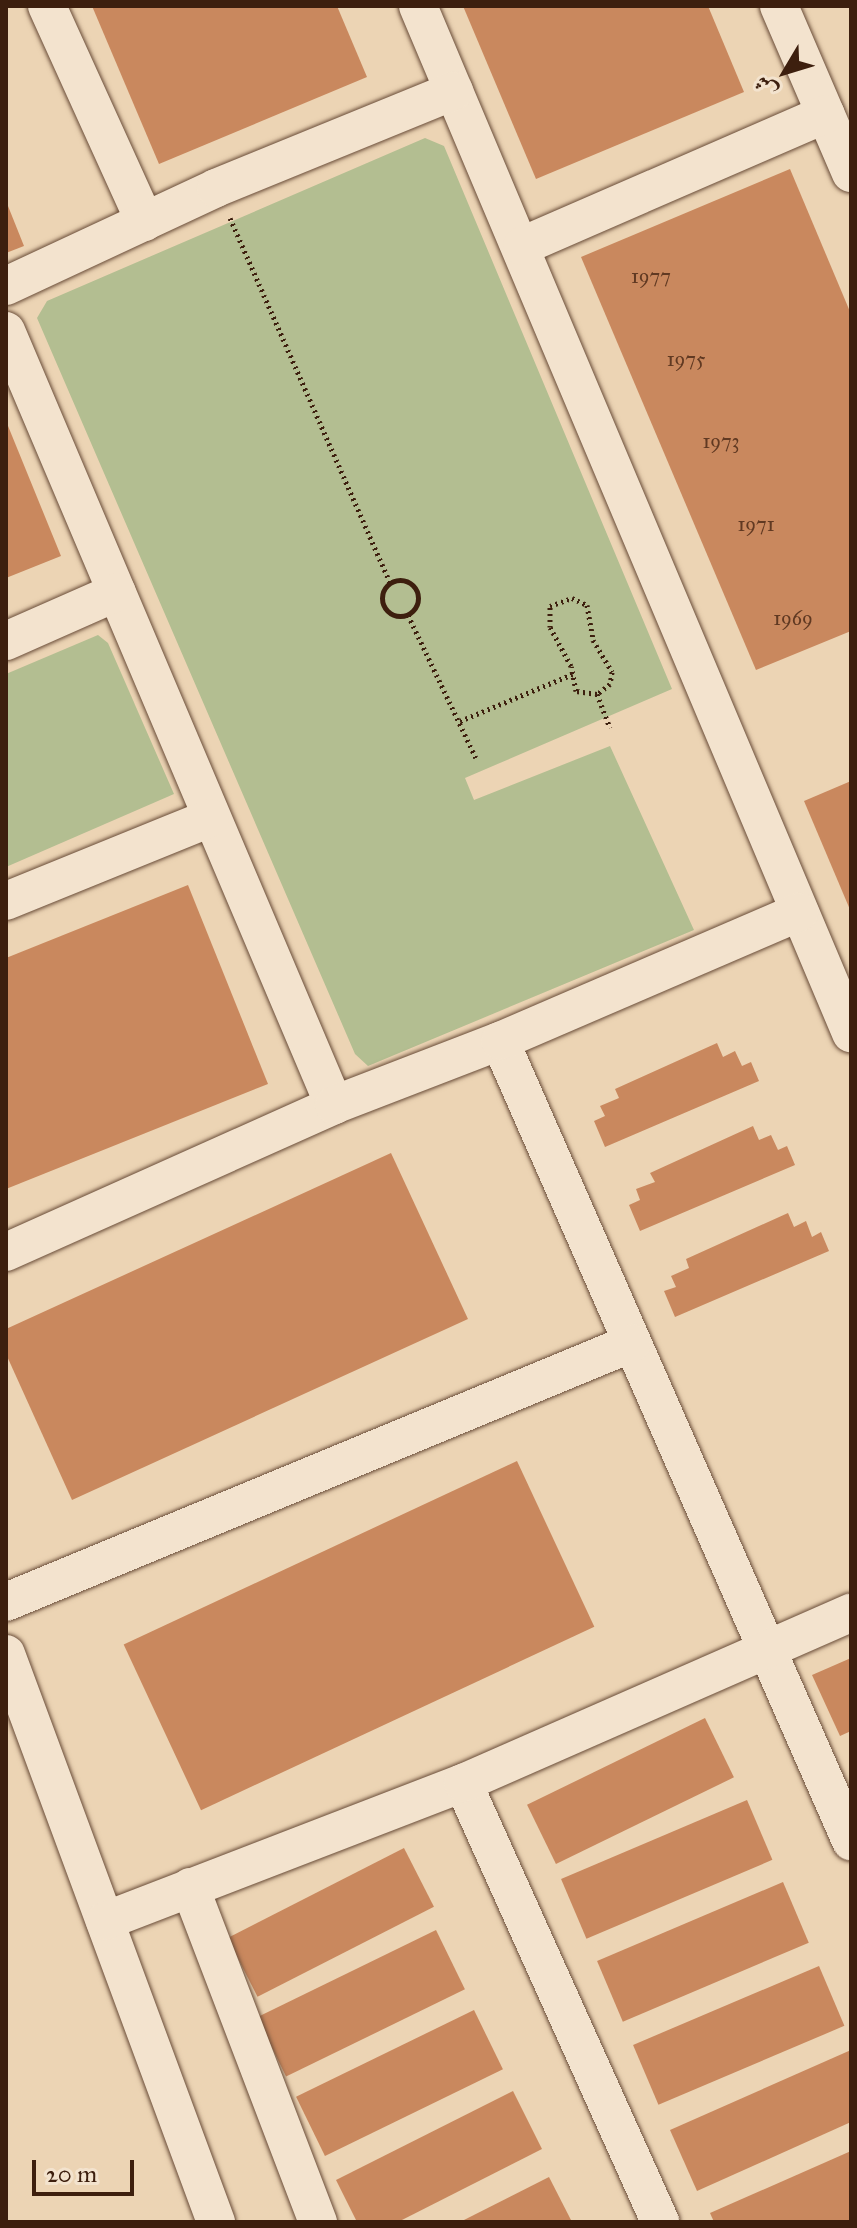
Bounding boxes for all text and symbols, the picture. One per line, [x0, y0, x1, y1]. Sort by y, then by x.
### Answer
north arrow [745, 32, 825, 112]
text: ش [748, 70, 783, 104]
house number: 1977 [631, 264, 671, 288]
house number: 1975 [667, 347, 705, 371]
house number: 1973 [702, 429, 740, 453]
house number: 1971 [737, 512, 775, 536]
house number: 1969 [773, 606, 813, 630]
scale bar [36, 2144, 138, 2194]
text: 20 m [46, 2159, 97, 2189]

